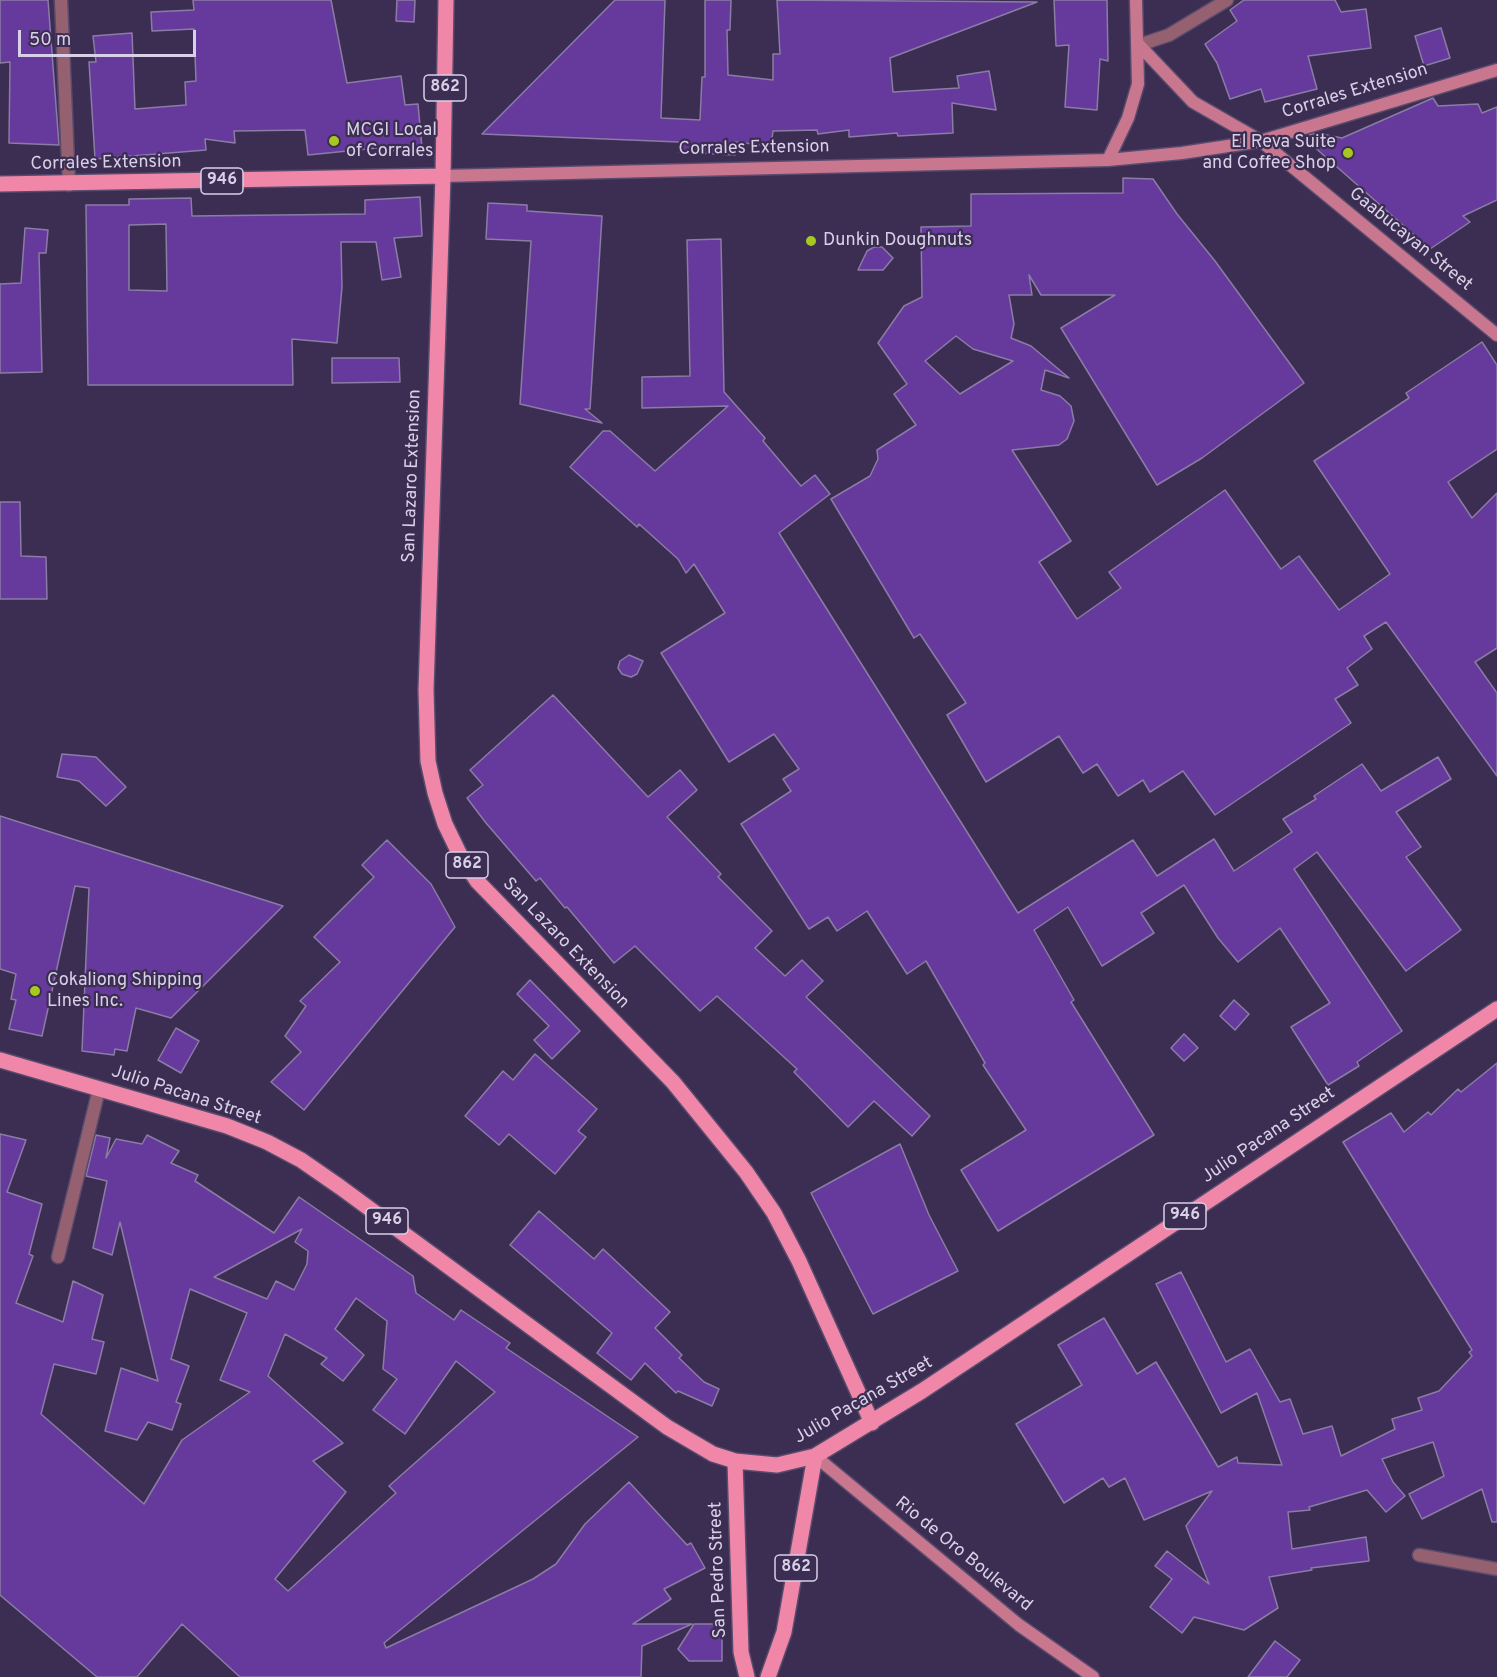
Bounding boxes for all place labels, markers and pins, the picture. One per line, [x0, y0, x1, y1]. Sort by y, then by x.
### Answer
place label: MCGI Local of Corrales [346, 120, 437, 162]
place label: El Reva Suite and Coffee Shop [1202, 132, 1336, 174]
marker: MCGI Local of Corrales [327, 134, 341, 148]
marker: El Reva Suite and Coffee Shop [1341, 146, 1355, 160]
place label: Dunkin Doughnuts [823, 230, 972, 252]
marker: Dunkin Doughnuts [804, 234, 818, 248]
place label: Cokaliong Shipping Lines Inc. [47, 970, 202, 1012]
marker: Cokaliong Shipping Lines Inc. [28, 984, 42, 998]

